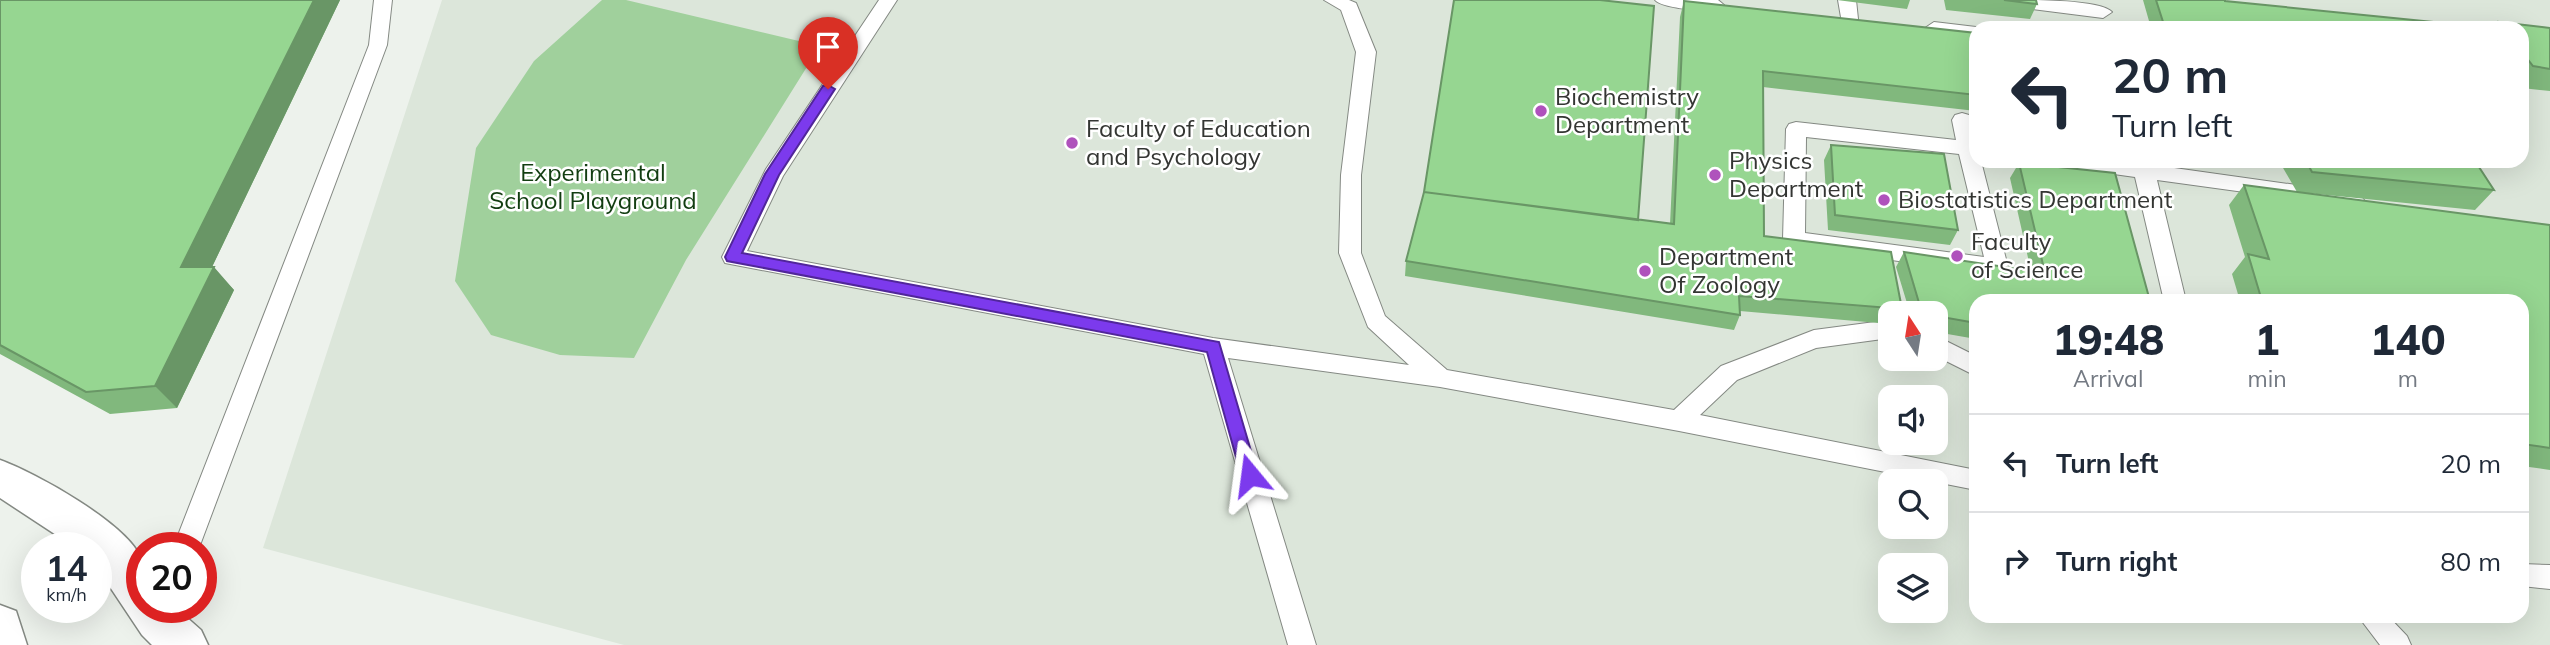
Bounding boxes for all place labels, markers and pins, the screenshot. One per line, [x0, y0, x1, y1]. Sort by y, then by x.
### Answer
pin [798, 17, 858, 89]
place label: Biochemistry Department [1555, 81, 1699, 139]
marker: Biochemistry Department [1533, 103, 1549, 119]
place label: Faculty of Education and Psychology [1086, 113, 1311, 171]
marker: Faculty of Education and Psychology [1064, 135, 1080, 151]
place label: Physics Department [1729, 145, 1863, 203]
marker: Physics Department [1707, 167, 1723, 183]
place label: Biostatistics Department [1898, 184, 2173, 214]
marker: Biostatistics Department [1876, 192, 1892, 208]
place label: Faculty of Science [1971, 226, 2083, 284]
place label: Department Of Zoology [1659, 241, 1793, 299]
marker: Faculty of Science [1949, 248, 1965, 264]
marker: Department Of Zoology [1637, 263, 1653, 279]

